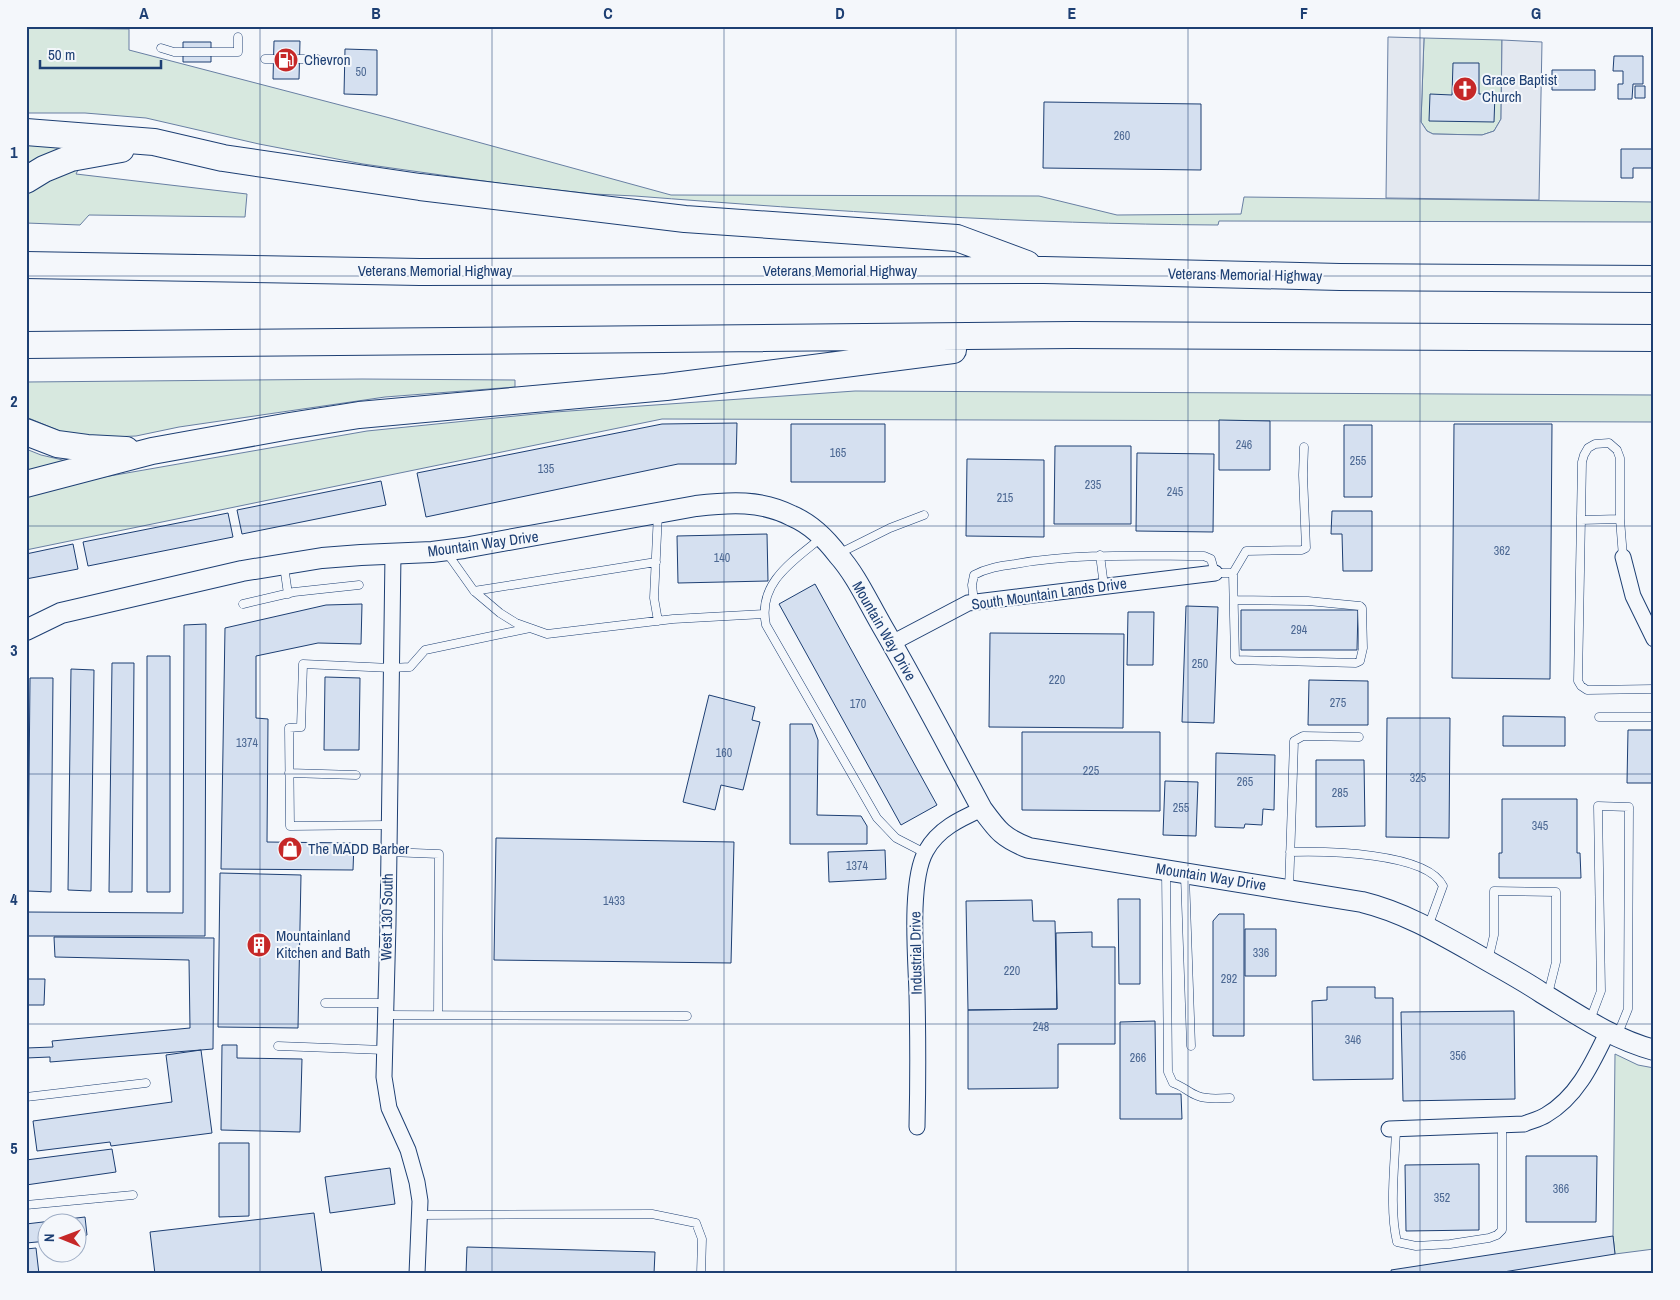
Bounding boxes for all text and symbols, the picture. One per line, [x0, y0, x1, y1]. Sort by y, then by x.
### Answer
text: A [139, 2, 149, 24]
text: B [371, 2, 381, 24]
text: C [603, 2, 613, 24]
text: D [835, 2, 845, 24]
text: E [1068, 2, 1077, 24]
text: F [1300, 2, 1308, 24]
text: G [1531, 2, 1541, 24]
scale bar [40, 38, 161, 70]
text: 50 m [48, 44, 75, 65]
fuel station icon: Chevron [273, 47, 299, 73]
place label: Chevron [304, 49, 351, 70]
house number: 50 [356, 64, 366, 80]
place label: Grace Baptist Church [1482, 69, 1558, 107]
church icon: Grace Baptist Church [1452, 76, 1478, 102]
house number: 260 [1114, 128, 1130, 144]
text: 1 [10, 141, 18, 163]
street label: Veterans Memorial Highway [358, 260, 513, 281]
street label: Veterans Memorial Highway [763, 260, 918, 281]
street label: Veterans Memorial Highway [1168, 263, 1323, 286]
text: 2 [10, 390, 18, 412]
house number: 246 [1236, 437, 1252, 453]
house number: 165 [830, 445, 847, 461]
house number: 255 [1350, 453, 1367, 469]
house number: 135 [538, 461, 555, 477]
house number: 235 [1085, 477, 1102, 493]
house number: 245 [1167, 484, 1184, 500]
house number: 215 [997, 490, 1014, 506]
street label: Mountain Way Drive [426, 525, 540, 562]
house number: 362 [1494, 543, 1510, 559]
house number: 140 [714, 550, 730, 566]
street label: South Mountain Lands Drive [970, 572, 1128, 615]
street label: Mountain Way Drive [847, 577, 922, 684]
house number: 294 [1291, 622, 1308, 638]
text: 3 [10, 639, 18, 661]
house number: 250 [1192, 656, 1208, 672]
house number: 220 [1049, 672, 1065, 688]
house number: 275 [1330, 695, 1347, 711]
house number: 170 [850, 696, 866, 712]
house number: 1374 [236, 735, 258, 751]
house number: 160 [716, 745, 732, 761]
house number: 225 [1083, 763, 1100, 779]
house number: 325 [1410, 770, 1427, 786]
house number: 265 [1237, 774, 1254, 790]
house number: 285 [1332, 785, 1349, 801]
house number: 255 [1173, 800, 1190, 816]
house number: 345 [1532, 818, 1549, 834]
shop icon: The MADD Barber [277, 836, 303, 862]
place label: The MADD Barber [308, 838, 409, 859]
street label: Mountain Way Drive [1154, 857, 1268, 896]
house number: 1374 [846, 858, 868, 874]
street label: West 130 South [375, 873, 398, 961]
text: 4 [10, 888, 18, 910]
house number: 1433 [603, 893, 625, 909]
street label: Industrial Drive [904, 911, 927, 995]
place label: Mountainland Kitchen and Bath [276, 925, 370, 963]
building icon: Mountainland Kitchen and Bath [246, 932, 272, 958]
house number: 336 [1253, 945, 1269, 961]
house number: 220 [1004, 963, 1020, 979]
house number: 292 [1221, 971, 1237, 987]
house number: 248 [1033, 1019, 1049, 1035]
house number: 346 [1345, 1032, 1361, 1048]
house number: 356 [1450, 1048, 1466, 1064]
house number: 266 [1130, 1050, 1146, 1066]
text: 5 [10, 1137, 18, 1159]
house number: 366 [1553, 1181, 1569, 1197]
house number: 352 [1434, 1190, 1450, 1206]
north arrow [38, 1212, 88, 1262]
text: N [40, 1233, 58, 1242]

